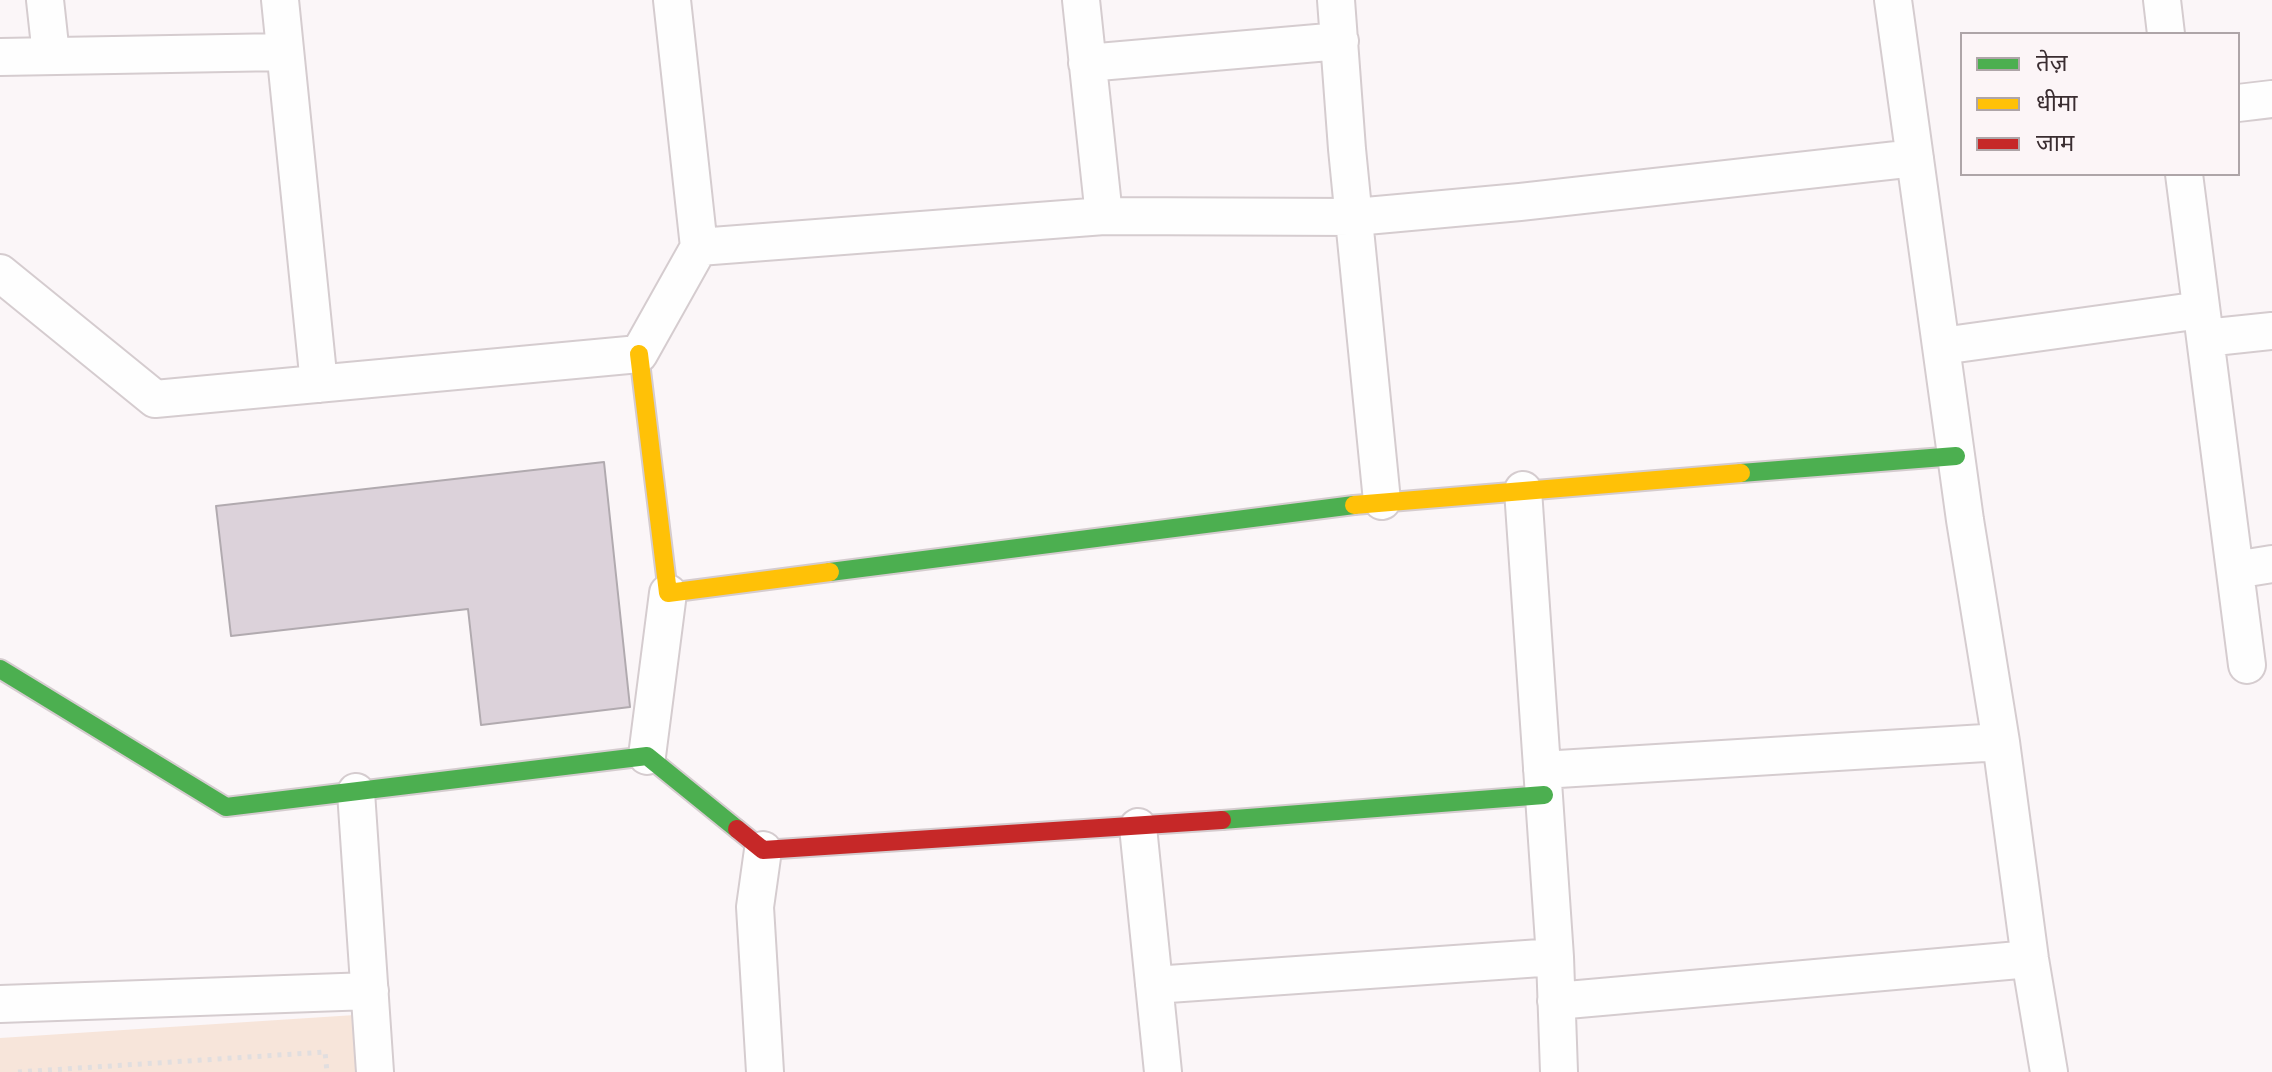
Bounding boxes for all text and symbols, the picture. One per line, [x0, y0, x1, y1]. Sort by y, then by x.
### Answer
legend [1960, 32, 2240, 176]
text: तेज़ [2036, 47, 2068, 76]
text: धीमा [2036, 87, 2078, 116]
text: जाम [2036, 127, 2074, 156]

